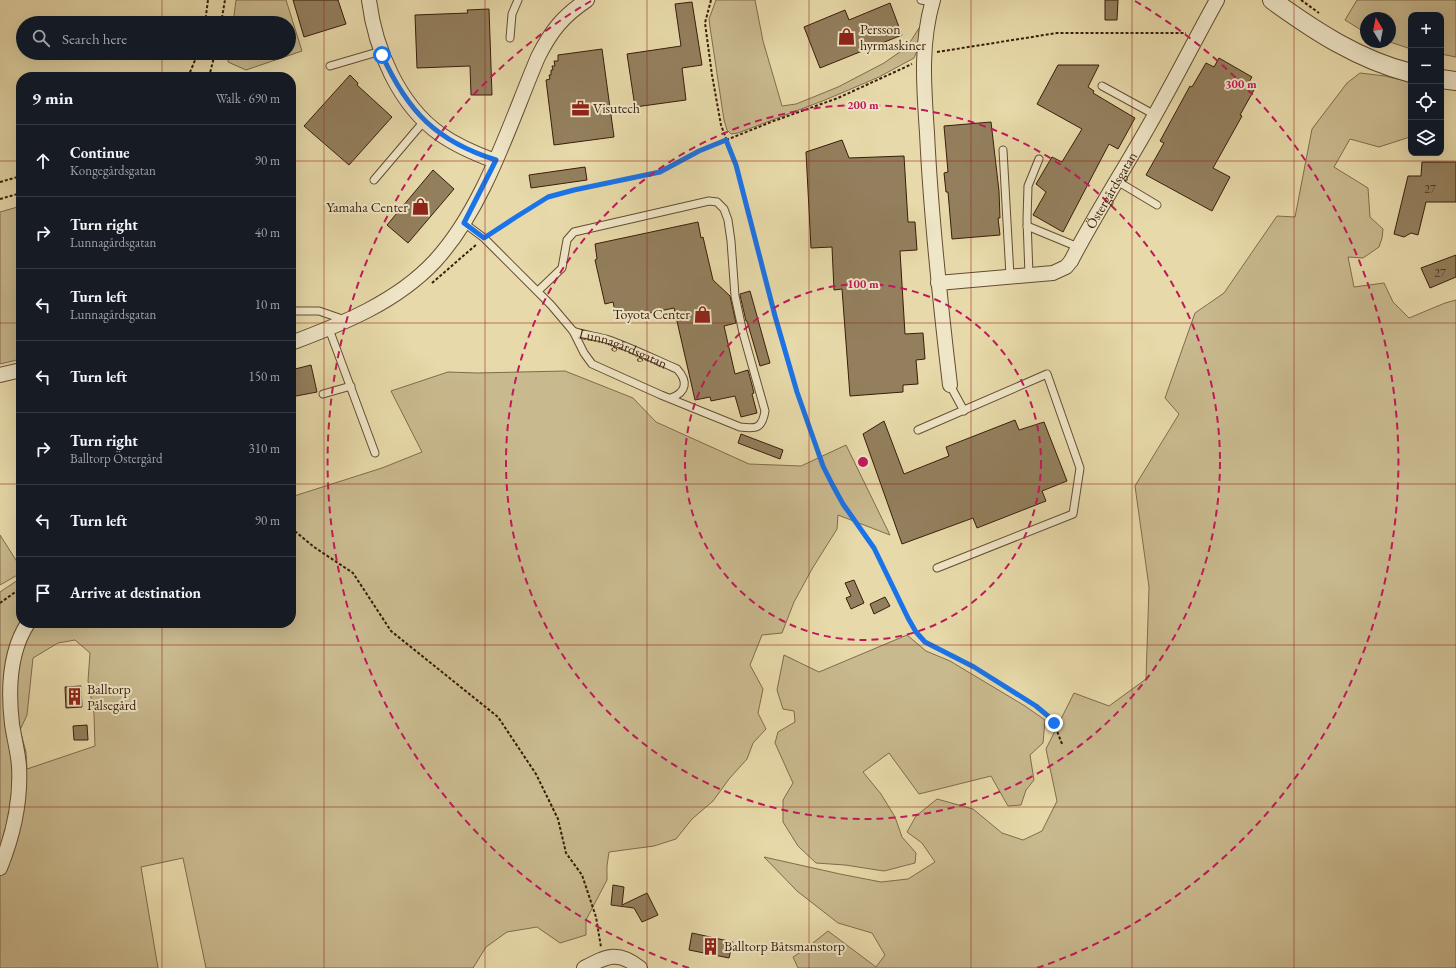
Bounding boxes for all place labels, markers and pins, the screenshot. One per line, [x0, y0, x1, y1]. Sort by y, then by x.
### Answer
place label: Persson hyrmaskiner [860, 20, 926, 54]
shop icon: Persson hyrmaskiner [837, 27, 857, 47]
office icon: Visutech [570, 98, 590, 118]
place label: Visutech [593, 99, 640, 117]
shop icon: Yamaha Center [411, 197, 431, 217]
place label: Yamaha Center [326, 198, 408, 216]
shop icon: Toyota Center [693, 304, 713, 324]
place label: Toyota Center [613, 305, 690, 323]
centre of rings [856, 455, 870, 469]
place label: Balltorp Pålsegård [87, 680, 137, 714]
building icon: Balltorp Pålsegård [64, 687, 84, 707]
building icon: Balltorp Båtsmanstorp [701, 936, 721, 956]
place label: Balltorp Båtsmanstorp [724, 937, 845, 955]

